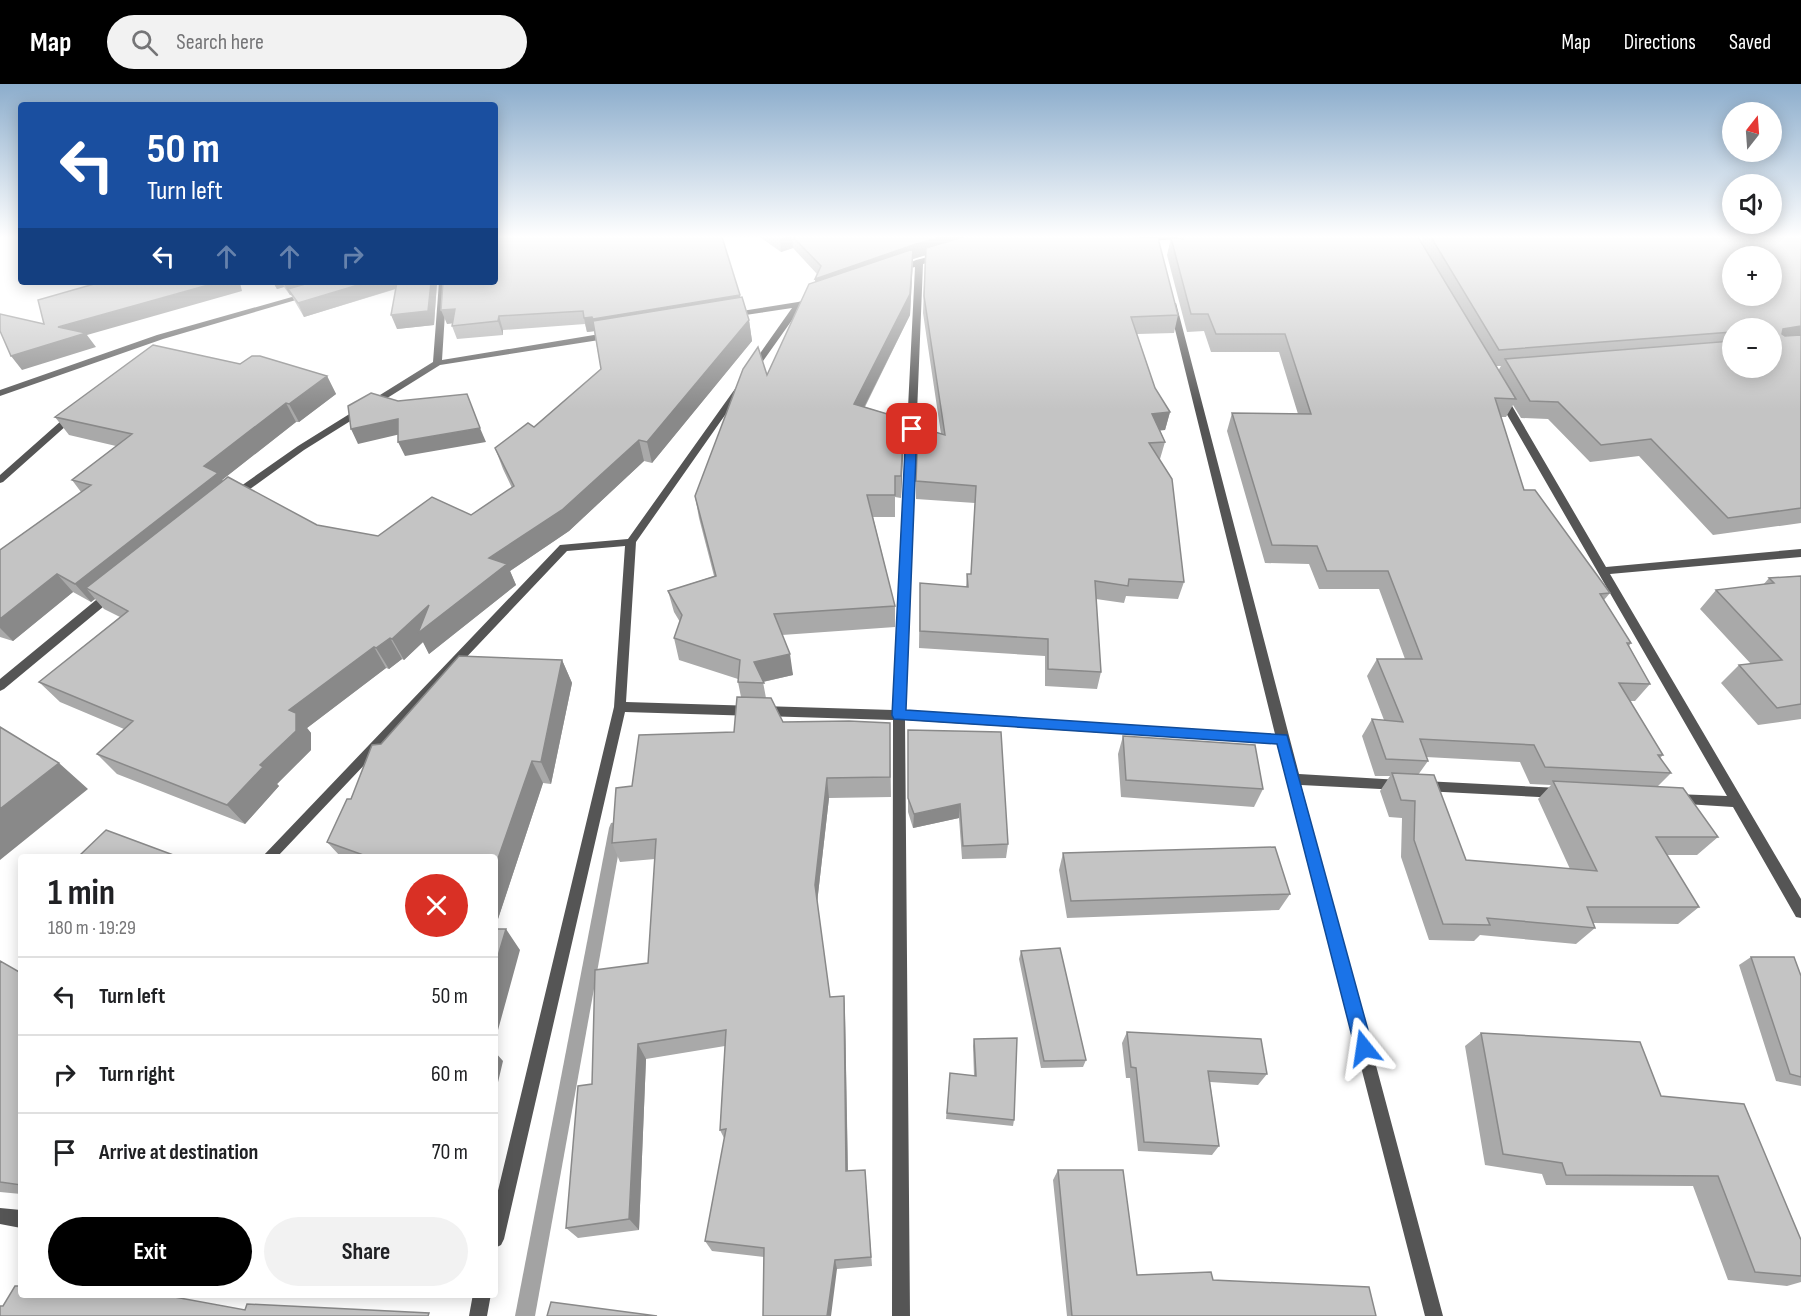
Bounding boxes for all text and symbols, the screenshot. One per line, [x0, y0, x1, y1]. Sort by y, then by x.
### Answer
search box [107, 15, 527, 69]
text: Map [30, 26, 71, 59]
icon: search [128, 26, 161, 59]
text: Search here [176, 29, 264, 56]
text: Map [1561, 30, 1591, 55]
text: Directions [1624, 30, 1696, 55]
text: Saved [1729, 30, 1771, 55]
north arrow [1722, 102, 1782, 162]
map controls [1722, 102, 1782, 378]
text: 50 m [147, 124, 220, 175]
icon: left [48, 126, 126, 204]
button: sound [1722, 174, 1782, 234]
text: Turn left [147, 175, 223, 207]
icon: left [147, 240, 180, 273]
icon: ahead [210, 240, 243, 273]
icon: ahead [273, 240, 306, 273]
icon: right [336, 240, 369, 273]
button: + [1722, 246, 1782, 306]
button: − [1722, 318, 1782, 378]
pin [886, 403, 937, 454]
icon: arrive [895, 412, 928, 445]
text: 1 min [48, 872, 115, 915]
button: close [405, 874, 468, 937]
text: 180 m · 19:29 [48, 916, 136, 940]
icon: left [48, 980, 81, 1013]
text: Turn left [99, 983, 165, 1010]
text: 50 m [432, 983, 468, 1010]
position arrow [1332, 1016, 1396, 1080]
icon: right [48, 1058, 81, 1091]
text: Turn right [99, 1061, 175, 1088]
text: 60 m [431, 1061, 468, 1088]
icon: arrive [48, 1136, 81, 1169]
text: Arrive at destination [99, 1139, 258, 1166]
text: 70 m [432, 1139, 468, 1166]
button: Exit [48, 1217, 252, 1286]
button: Share [264, 1217, 468, 1286]

